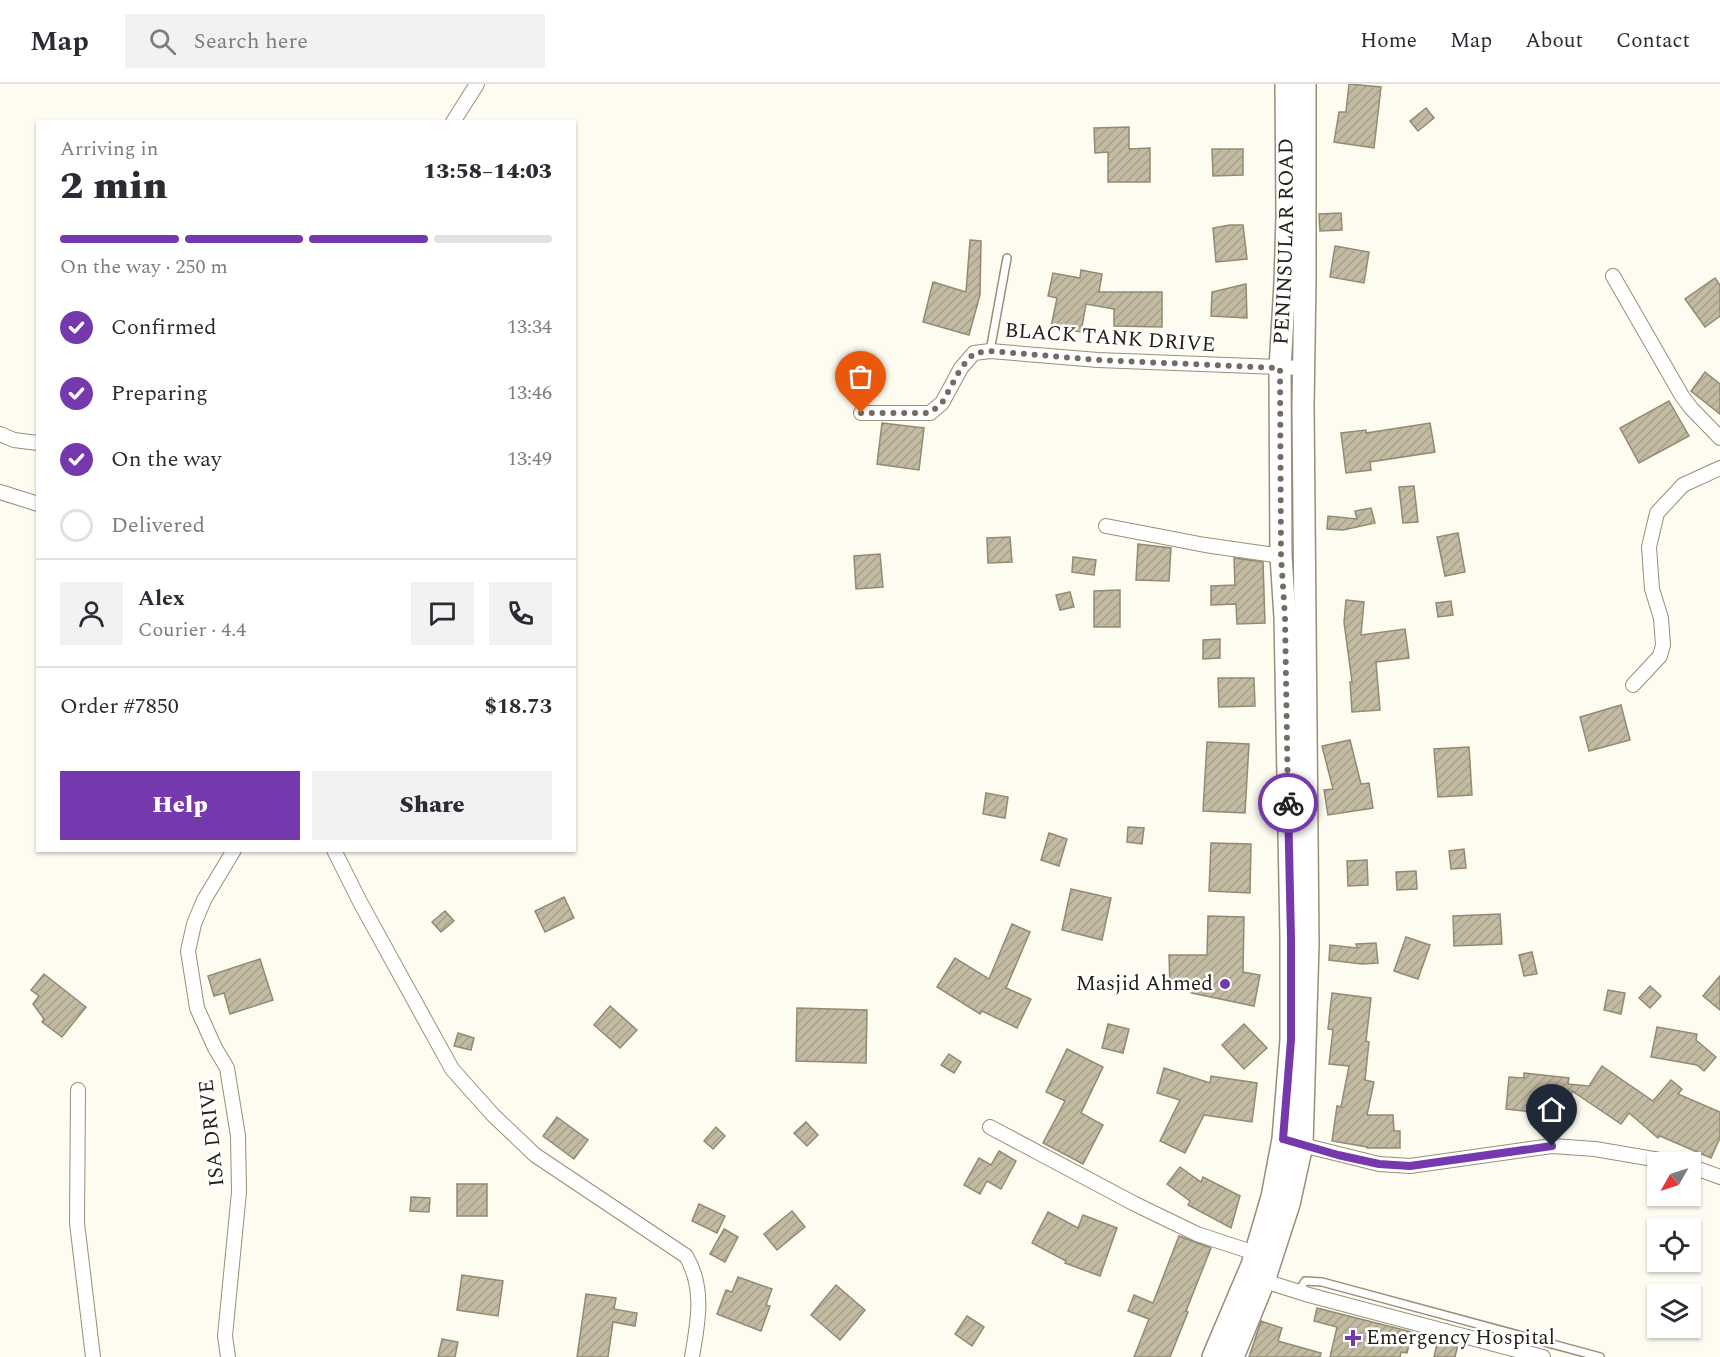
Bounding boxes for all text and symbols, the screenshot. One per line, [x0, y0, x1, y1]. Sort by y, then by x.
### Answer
search box [125, 14, 545, 68]
text: Map [30, 20, 89, 63]
icon: search [146, 25, 179, 58]
text: Search here [194, 25, 308, 58]
text: Home [1360, 25, 1417, 57]
text: Map [1450, 25, 1492, 57]
text: About [1525, 25, 1583, 57]
text: Contact [1616, 25, 1690, 57]
text: Arriving in [60, 134, 158, 164]
street label: PENINSULAR ROAD [1265, 138, 1303, 346]
text: 13:58–14:03 [423, 155, 552, 188]
text: 2 min [60, 157, 168, 216]
text: On the way · 250 m [60, 252, 228, 282]
icon: check [60, 311, 93, 344]
text: Confirmed [111, 311, 217, 344]
text: 13:34 [507, 312, 552, 342]
street label: BLACK TANK DRIVE [1004, 315, 1216, 361]
pin [835, 351, 886, 413]
icon: bag [844, 360, 877, 393]
icon: check [60, 377, 93, 410]
text: Preparing [111, 377, 208, 410]
text: 13:46 [507, 378, 552, 408]
icon: check [60, 443, 93, 476]
text: On the way [111, 443, 222, 476]
text: 13:49 [507, 444, 552, 474]
text: Delivered [111, 509, 205, 542]
button: person [60, 582, 123, 645]
text: Alex [138, 582, 185, 615]
button: chat [411, 582, 474, 645]
button: phone [489, 582, 552, 645]
text: Courier · 4.4 [138, 615, 246, 645]
text: Order #7850 [60, 690, 179, 723]
text: $18.73 [484, 690, 552, 723]
button: Help [60, 771, 300, 840]
button: Share [312, 771, 552, 840]
courier [1258, 773, 1318, 833]
icon: bike [1272, 787, 1305, 820]
place label: Masjid Ahmed [1076, 968, 1213, 1000]
marker: Masjid Ahmed [1218, 977, 1232, 991]
street label: ISA DRIVE [190, 1078, 234, 1188]
pin [1526, 1084, 1577, 1146]
icon: home [1535, 1093, 1568, 1126]
north arrow [1647, 1152, 1701, 1206]
map controls [1647, 1152, 1701, 1338]
button: locate [1647, 1218, 1701, 1272]
button: layers [1647, 1284, 1701, 1338]
place label: Emergency Hospital [1366, 1322, 1555, 1354]
marker: Emergency Hospital [1344, 1329, 1362, 1347]

